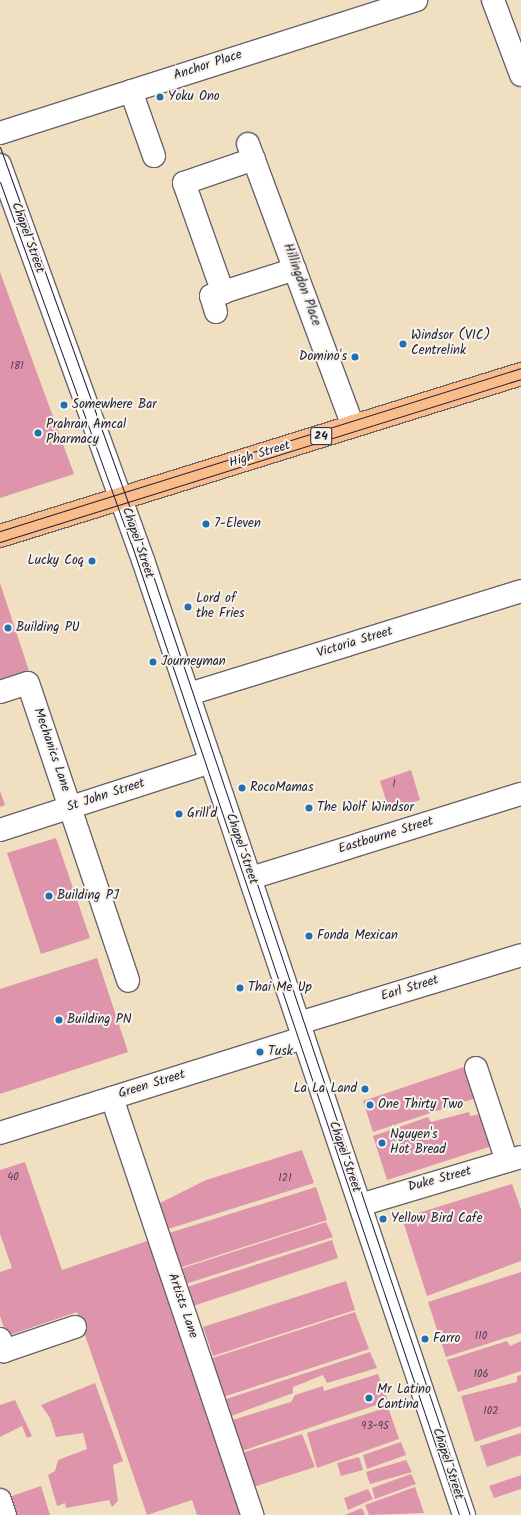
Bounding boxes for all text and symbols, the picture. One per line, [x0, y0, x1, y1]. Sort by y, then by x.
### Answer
street label: Anchor Place [172, 48, 244, 84]
place label: Yoku Ono [168, 89, 220, 105]
marker: Yoku Ono [155, 92, 165, 102]
street label: Chapel Street [7, 200, 47, 276]
street label: Hillingdon Place [279, 242, 323, 328]
place label: Windsor (VIC) Centrelink [411, 329, 490, 360]
marker: Windsor (VIC) Centrelink [398, 339, 408, 349]
place label: Domino's [299, 349, 347, 365]
marker: Domino's [350, 352, 360, 362]
house number: 181 [10, 359, 24, 373]
place label: Somewhere Bar [72, 397, 157, 413]
marker: Somewhere Bar [59, 400, 69, 410]
place label: Prahran Amcal Pharmacy [46, 418, 126, 449]
road number: 24 [310, 426, 332, 446]
marker: Prahran Amcal Pharmacy [33, 428, 43, 438]
street label: High Street [228, 438, 292, 472]
street label: Chapel Street [118, 505, 156, 581]
place label: 7-Eleven [214, 516, 261, 532]
marker: 7-Eleven [201, 519, 211, 529]
place label: Lucky Coq [28, 553, 84, 569]
marker: Lucky Coq [87, 556, 97, 566]
place label: Lord of the Fries [196, 592, 245, 623]
marker: Lord of the Fries [183, 602, 193, 612]
place label: Building PU [16, 620, 80, 636]
marker: Building PU [3, 623, 13, 633]
street label: Victoria Street [315, 624, 395, 662]
place label: Journeyman [161, 654, 226, 670]
marker: Journeyman [148, 657, 158, 667]
street label: Mechanics Lane [29, 706, 73, 794]
street label: St John Street [65, 776, 147, 816]
house number: 1 [392, 777, 396, 791]
place label: RocoMamas [250, 780, 313, 796]
marker: RocoMamas [237, 783, 247, 793]
place label: The Wolf Windsor [317, 800, 414, 816]
marker: The Wolf Windsor [304, 803, 314, 813]
place label: Grill'd [187, 806, 217, 822]
marker: Grill'd [174, 809, 184, 819]
street label: Chapel Street [222, 811, 260, 887]
street label: Eastbourne Street [337, 814, 435, 858]
place label: Building PJ [57, 888, 119, 904]
marker: Building PJ [44, 891, 54, 901]
place label: Fonda Mexican [317, 928, 398, 944]
marker: Fonda Mexican [304, 931, 314, 941]
street label: Earl Street [379, 973, 441, 1005]
place label: Thai Me Up [248, 980, 312, 996]
marker: Thai Me Up [235, 983, 245, 993]
place label: Building PN [67, 1012, 132, 1028]
marker: Building PN [54, 1015, 64, 1025]
place label: Tusk [268, 1044, 293, 1060]
marker: Tusk [255, 1047, 265, 1057]
street label: Green Street [117, 1067, 187, 1103]
place label: La La Land [294, 1081, 357, 1097]
marker: La La Land [360, 1084, 370, 1094]
place label: One Thirty Two [378, 1097, 463, 1113]
marker: One Thirty Two [365, 1100, 375, 1110]
street label: Chapel Street [325, 1119, 363, 1195]
place label: Nguyen's Hot Bread [390, 1128, 446, 1159]
marker: Nguyen's Hot Bread [377, 1138, 387, 1148]
street label: Duke Street [407, 1164, 473, 1196]
house number: 40 [7, 1170, 19, 1184]
house number: 121 [278, 1171, 292, 1185]
place label: Yellow Bird Cafe [391, 1211, 483, 1227]
marker: Yellow Bird Cafe [378, 1214, 388, 1224]
street label: Artists Lane [164, 1271, 200, 1341]
house number: 110 [475, 1329, 487, 1343]
place label: Farro [433, 1331, 460, 1347]
marker: Farro [420, 1334, 430, 1344]
house number: 106 [473, 1367, 489, 1381]
place label: Mr Latino Cantina [377, 1383, 431, 1414]
marker: Mr Latino Cantina [364, 1393, 374, 1403]
house number: 102 [483, 1404, 499, 1418]
house number: 93-95 [361, 1419, 389, 1433]
street label: Chapel Street [428, 1426, 466, 1502]

